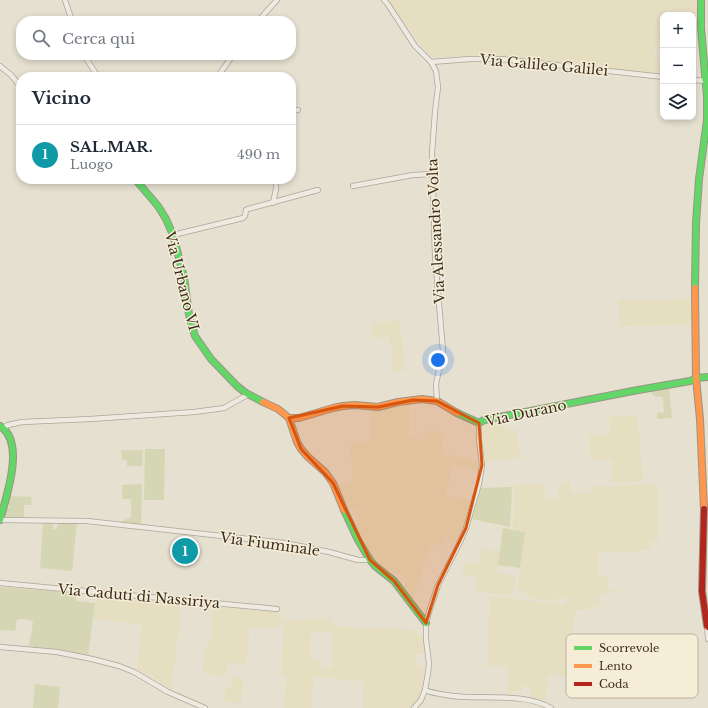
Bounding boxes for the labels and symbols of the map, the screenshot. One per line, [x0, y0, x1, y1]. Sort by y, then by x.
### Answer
street label: Via Galileo Galilei [478, 50, 609, 80]
street label: Via Alessandro Volta [423, 158, 449, 305]
street label: Via Urbano VI [161, 229, 203, 333]
your location [428, 350, 448, 370]
street label: Via Durano [483, 396, 568, 431]
street label: Via Fiuminale [218, 528, 321, 560]
pin: 1 [172, 536, 198, 566]
street label: Via Caduti di Nassiriya [56, 580, 221, 612]
legend [566, 634, 698, 698]
text: Scorrevole [599, 641, 659, 655]
text: Lento [599, 659, 632, 673]
text: Coda [599, 677, 629, 691]

